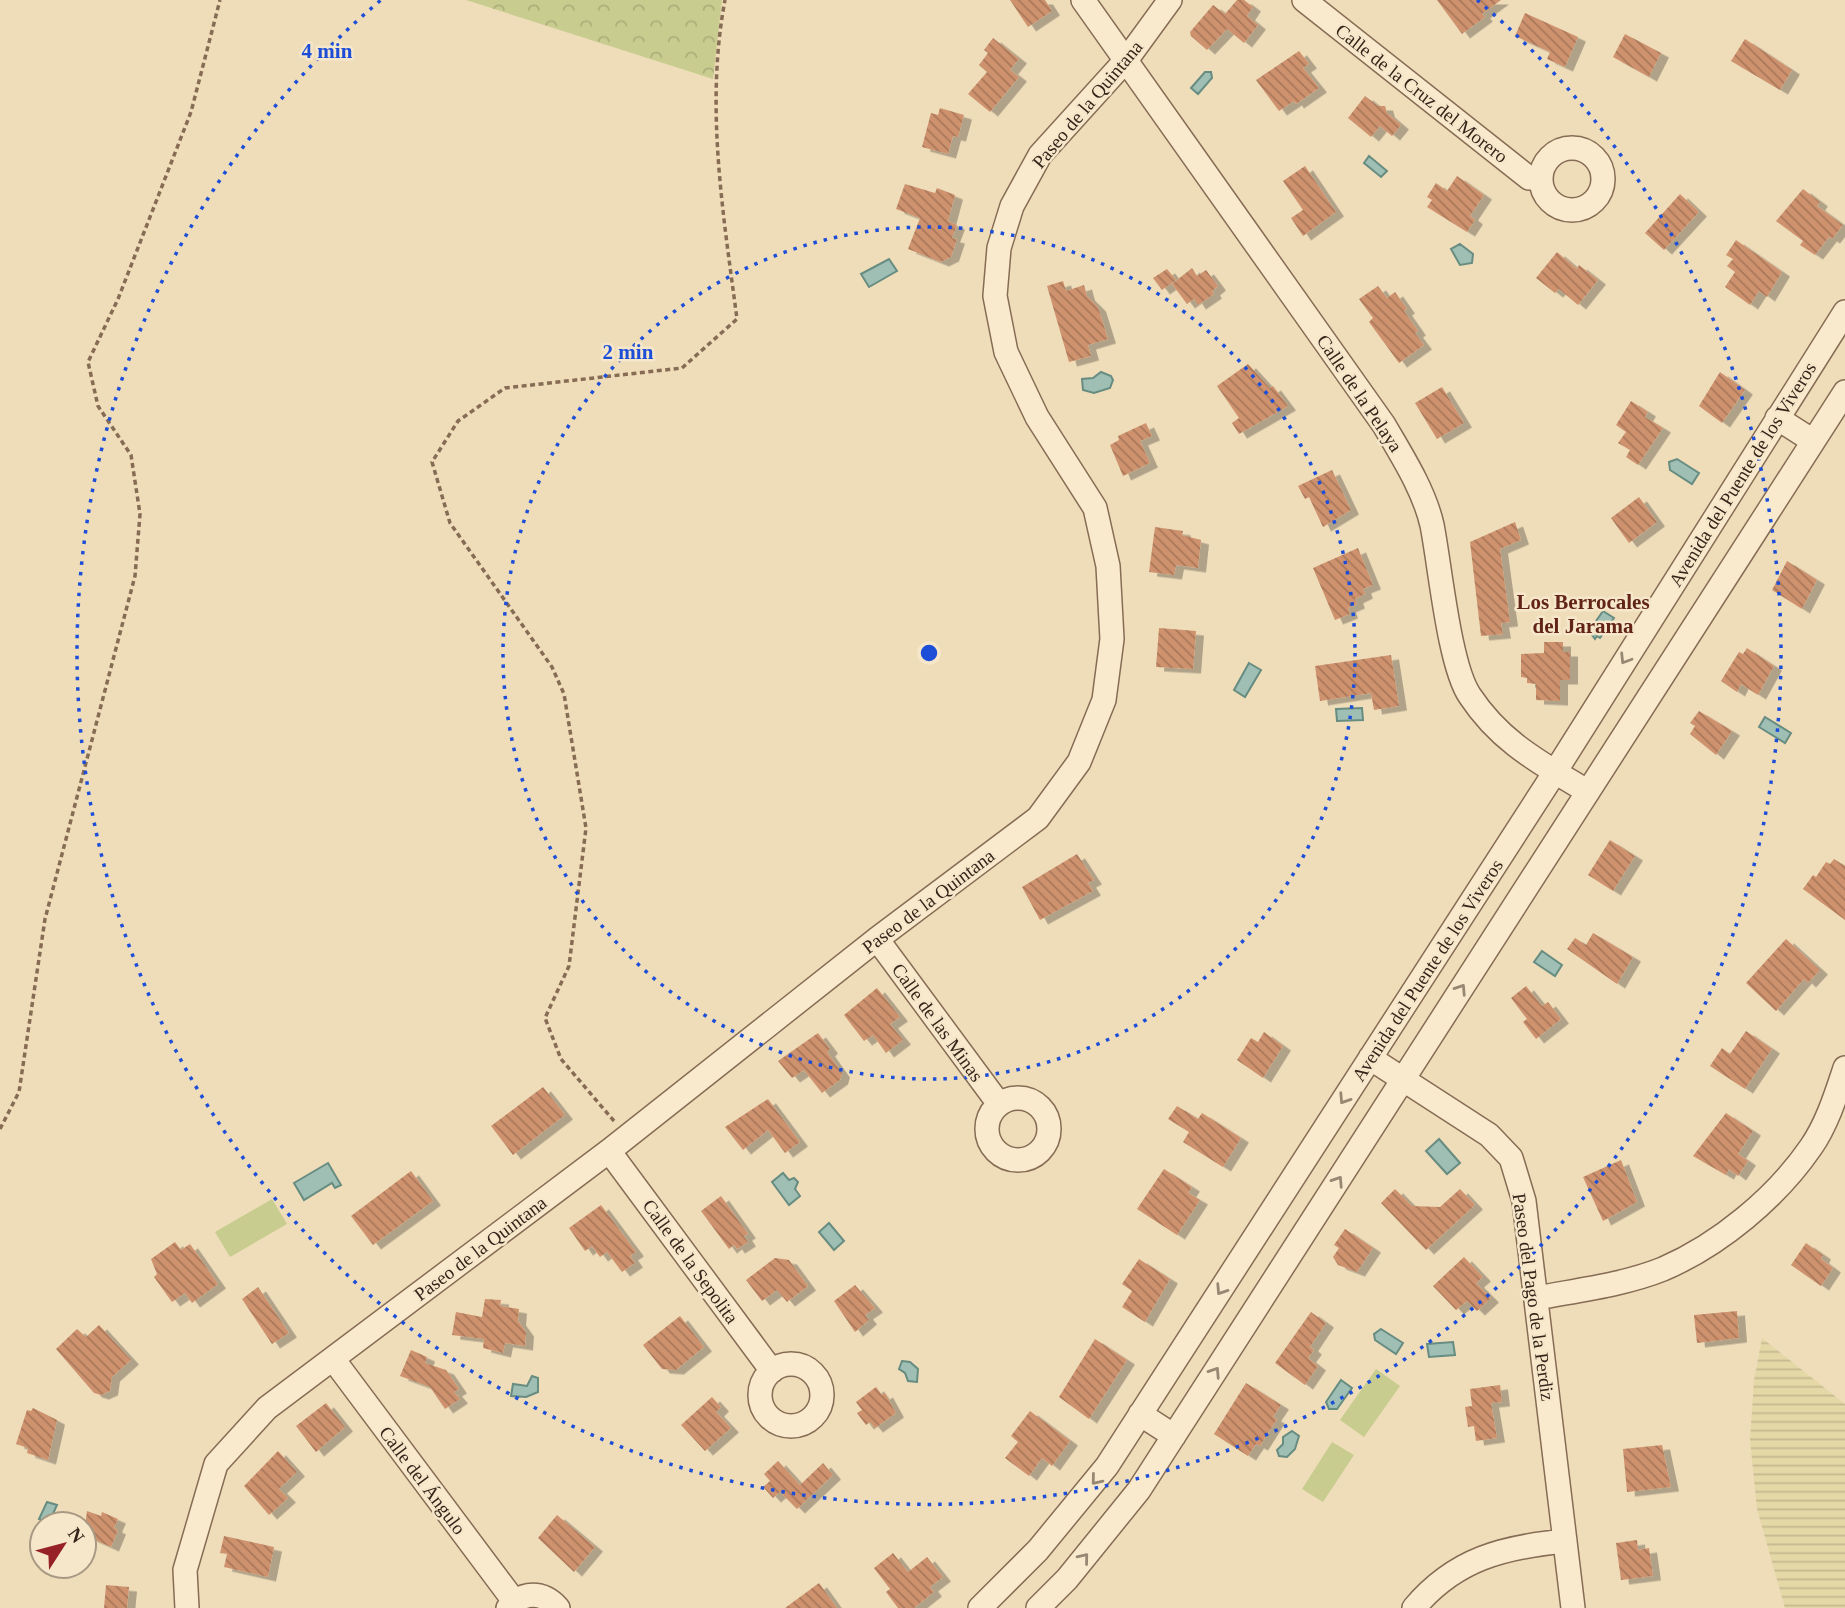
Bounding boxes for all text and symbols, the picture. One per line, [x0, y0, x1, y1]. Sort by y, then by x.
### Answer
street label: Calle de la Cruz del Morero [1331, 20, 1512, 167]
street label: Paseo de la Quintana [1028, 36, 1147, 172]
text: 4 min [302, 39, 353, 63]
street label: Calle de la Pelaya [1313, 331, 1407, 456]
text: 2 min [603, 340, 654, 364]
street label: Avenida del Puente de los Viveros [1665, 358, 1820, 590]
district label: Los Berrocales del Jarama [1516, 590, 1650, 638]
centre of rings [917, 641, 941, 665]
one-way arrow [1621, 652, 1634, 665]
street label: Paseo de la Quintana [858, 845, 999, 958]
street label: Avenida del Puente de los Viveros [1348, 855, 1507, 1085]
street label: Calle de las Minas [888, 959, 987, 1085]
one-way arrow [1452, 984, 1465, 997]
one-way arrow [1339, 1091, 1352, 1104]
one-way arrow [1329, 1175, 1342, 1188]
street label: Paseo de la Quintana [410, 1192, 551, 1305]
street label: Paseo del Pago de la Perdiz [1509, 1192, 1558, 1402]
street label: Calle de la Sepolita [639, 1195, 743, 1328]
one-way arrow [1216, 1282, 1229, 1295]
one-way arrow [1206, 1367, 1219, 1380]
street label: Calle del Ángulo [375, 1422, 470, 1538]
one-way arrow [1091, 1472, 1104, 1484]
north arrow [28, 1510, 98, 1580]
text: N [64, 1524, 89, 1547]
one-way arrow [1076, 1553, 1088, 1566]

